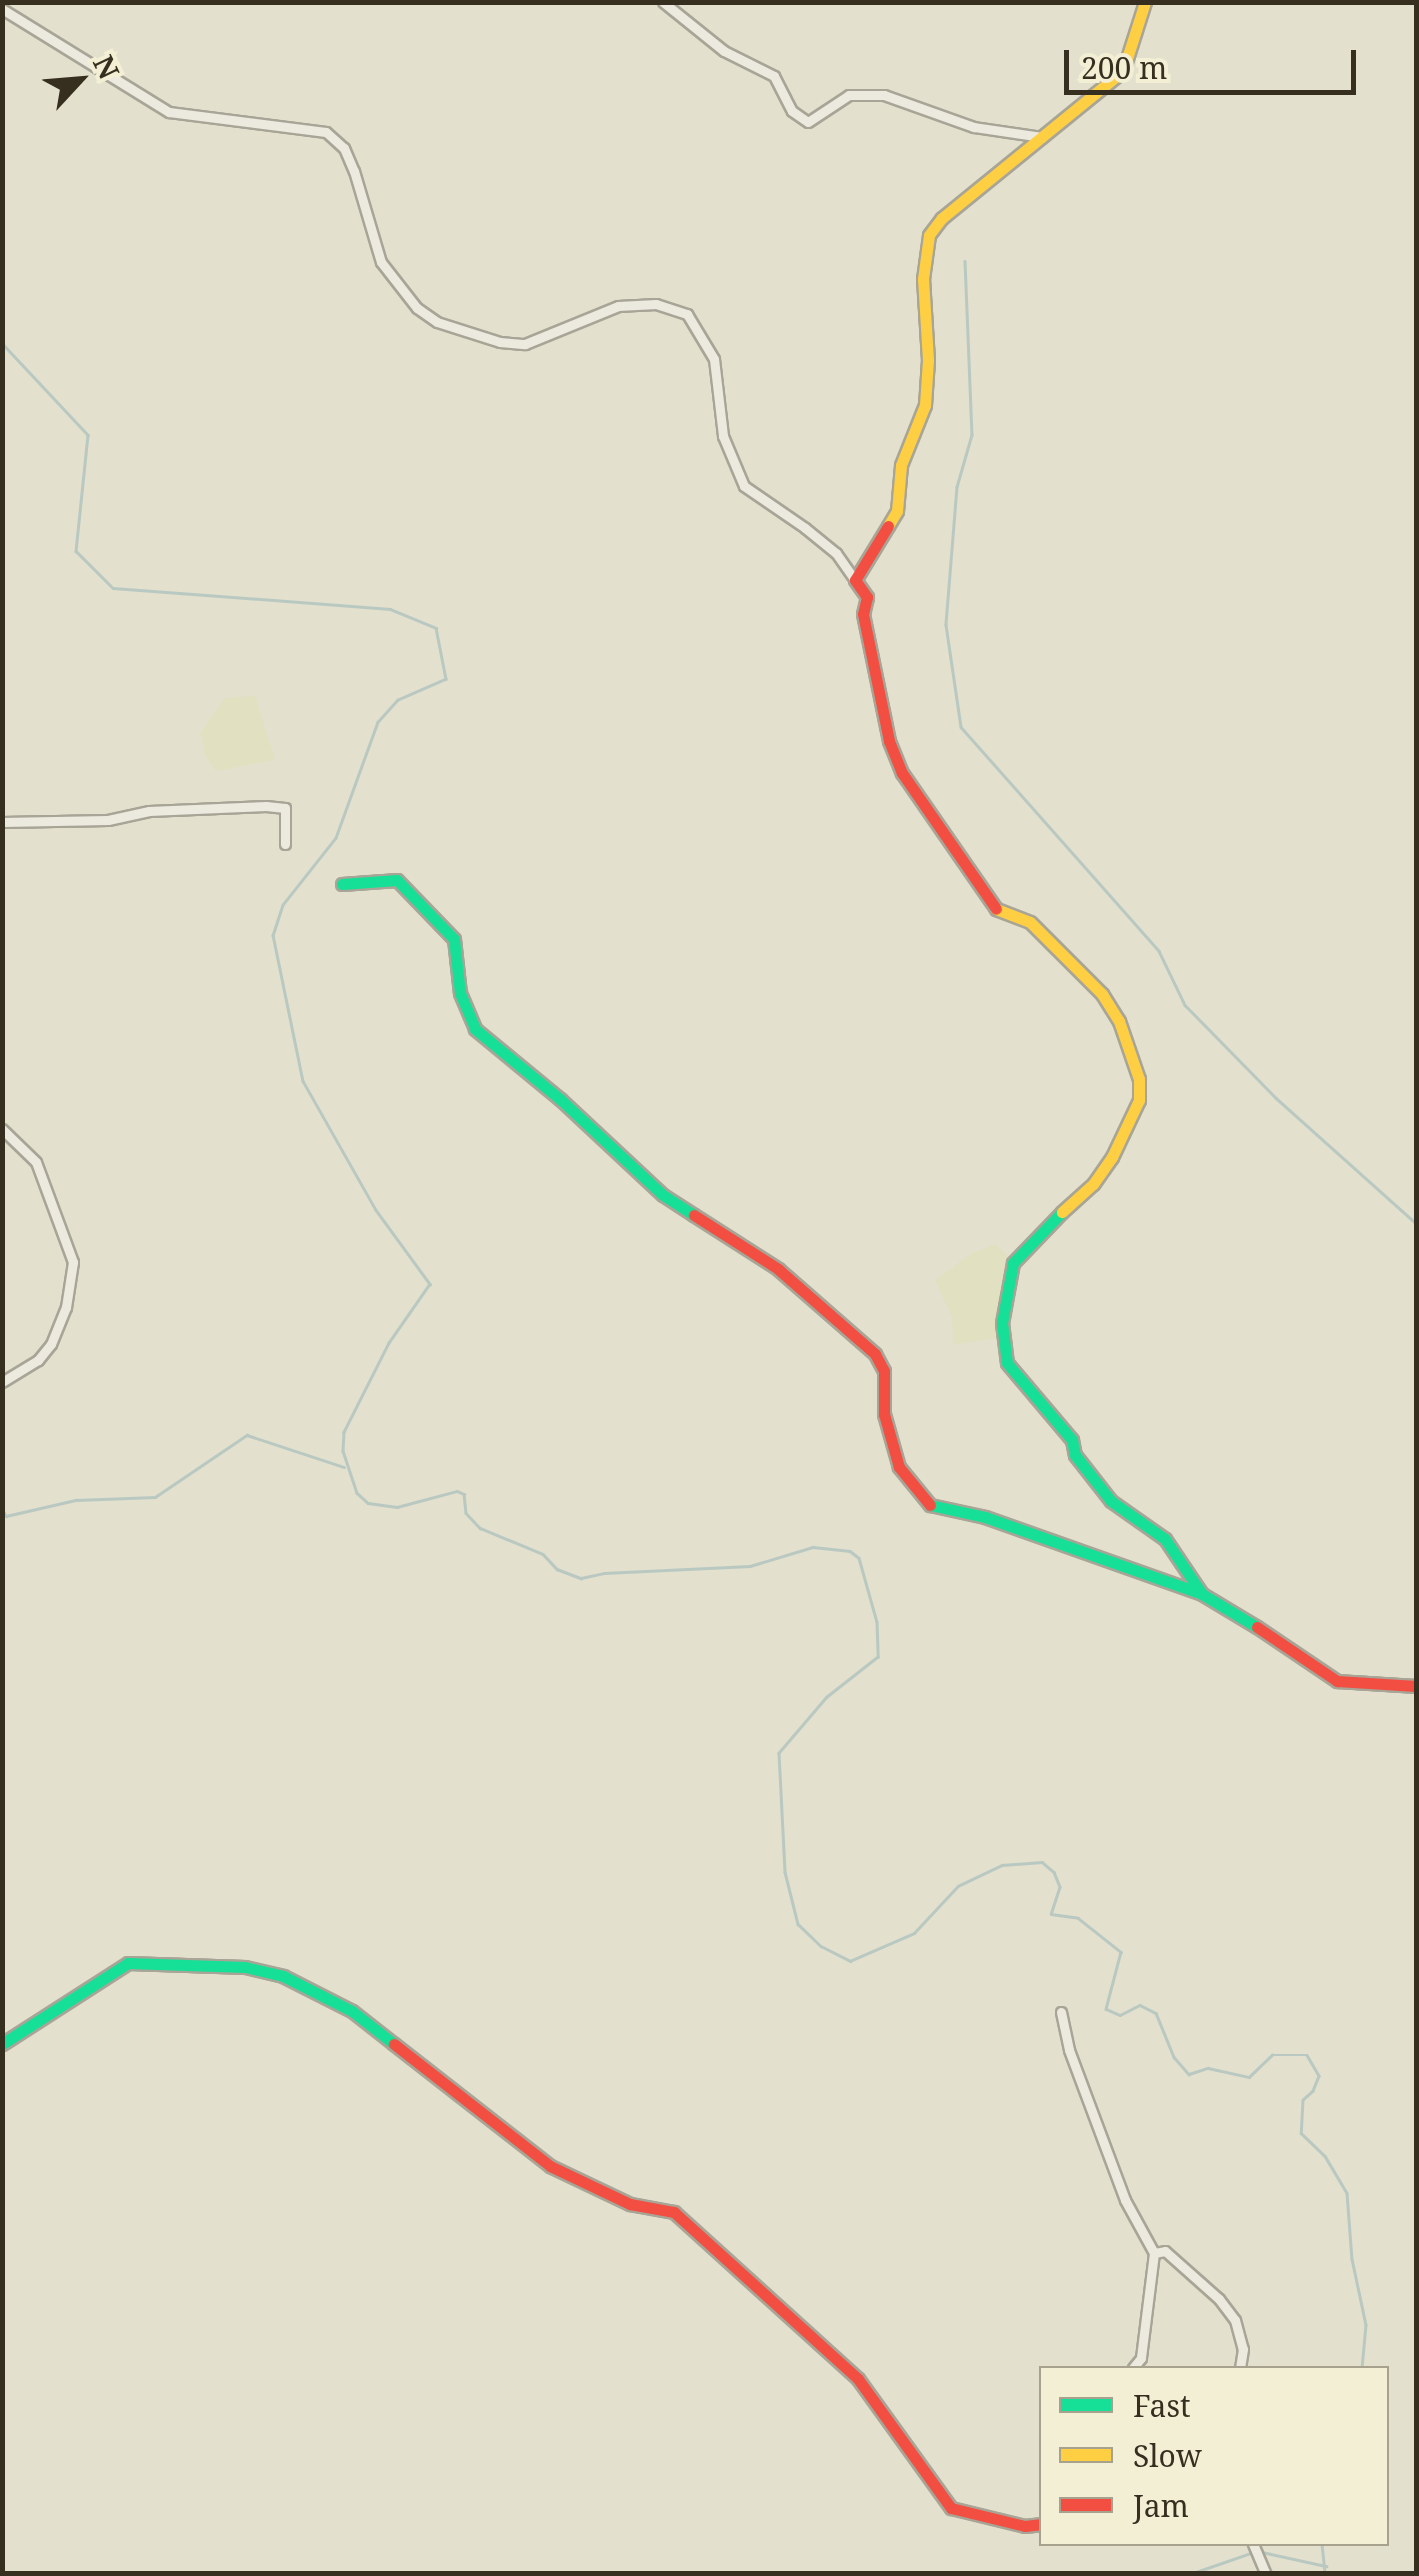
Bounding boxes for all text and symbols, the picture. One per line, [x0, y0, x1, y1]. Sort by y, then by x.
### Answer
north arrow [30, 30, 130, 130]
scale bar [1069, 30, 1362, 92]
text: 200 m [1081, 47, 1167, 88]
text: N [85, 49, 129, 85]
legend [1039, 2366, 1389, 2546]
text: Fast [1133, 2385, 1190, 2426]
text: Slow [1133, 2435, 1202, 2476]
text: Jam [1133, 2485, 1189, 2526]

